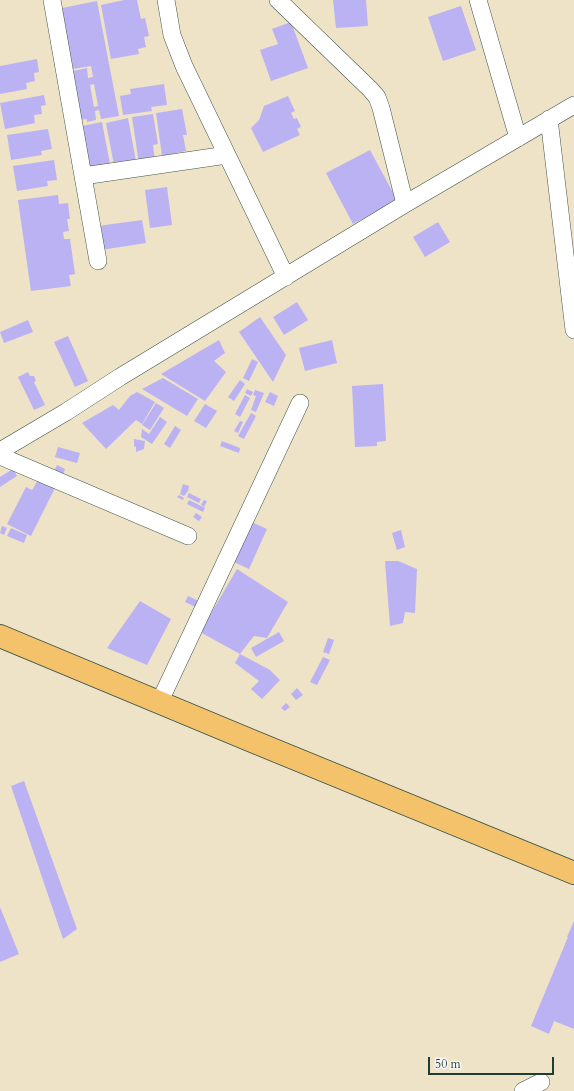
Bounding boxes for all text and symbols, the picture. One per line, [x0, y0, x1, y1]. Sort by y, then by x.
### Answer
scale bar [430, 1049, 556, 1075]
text: 50 m [435, 1056, 461, 1072]

